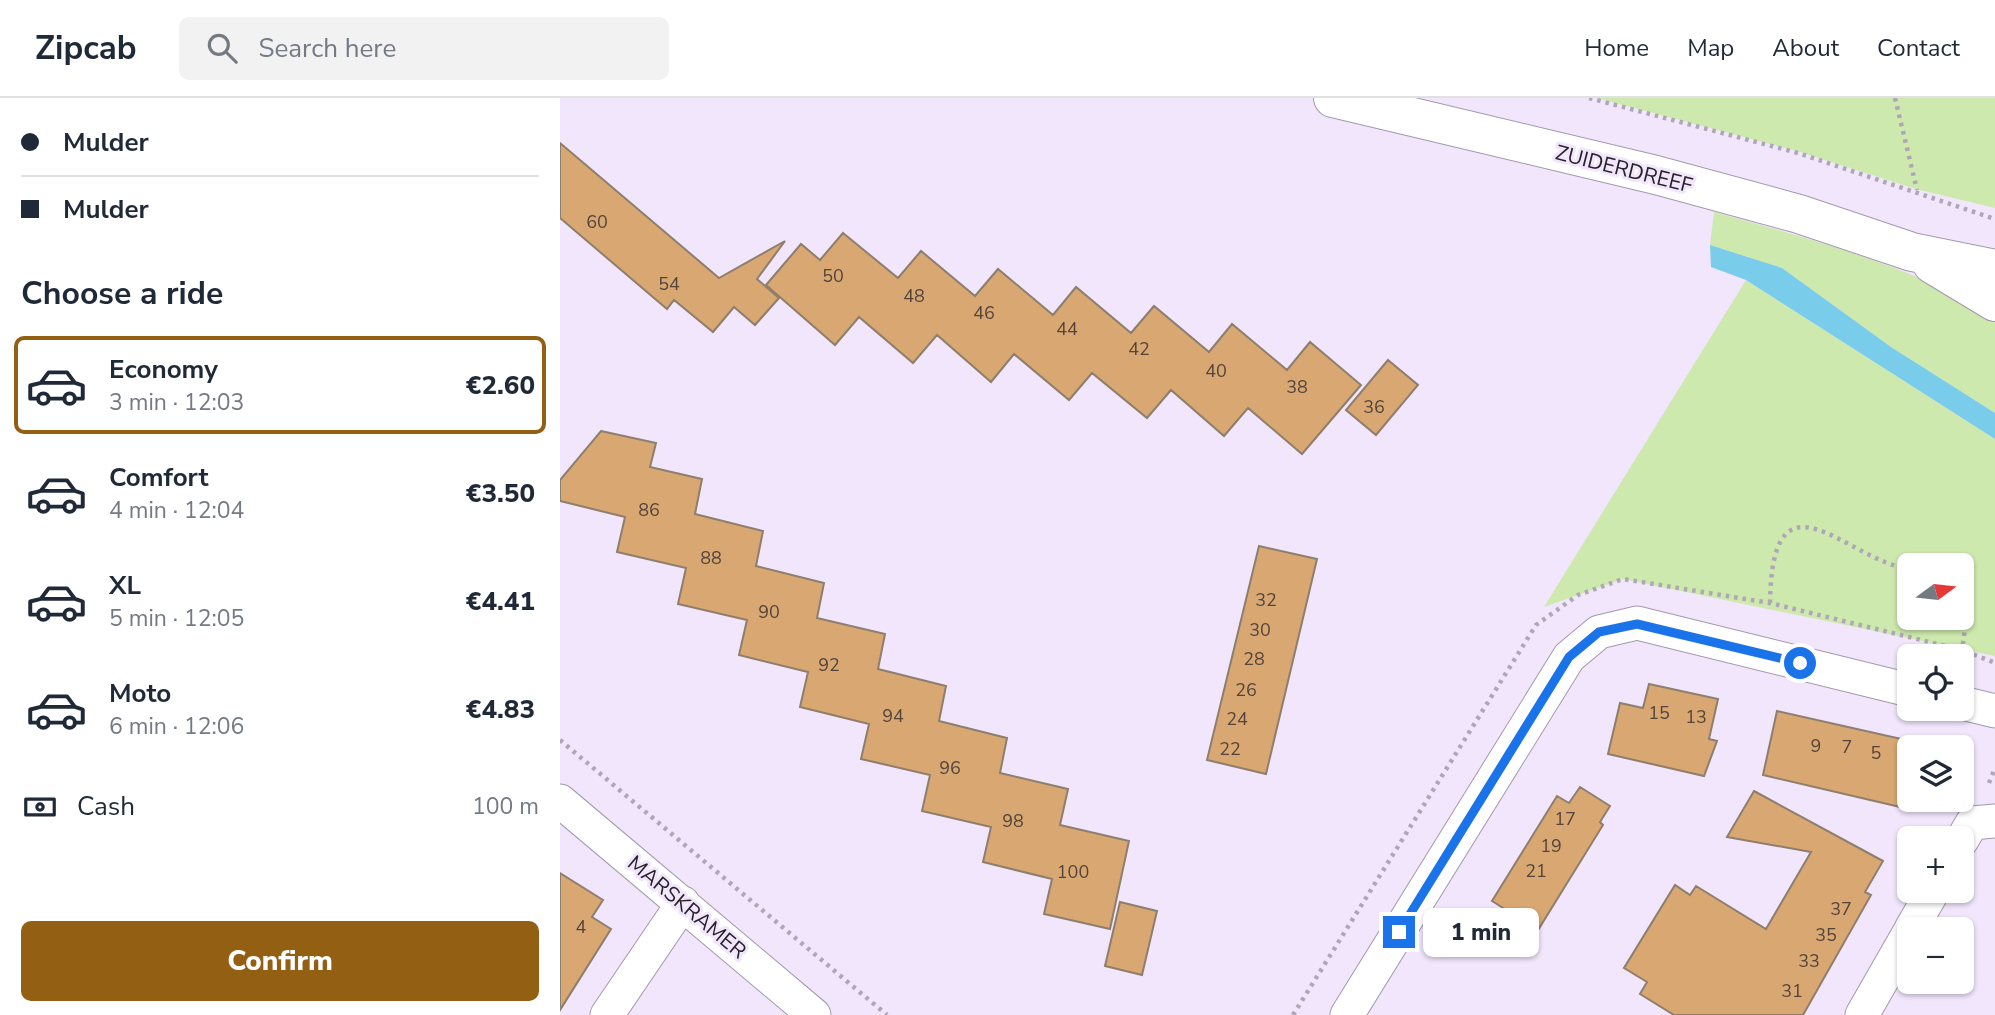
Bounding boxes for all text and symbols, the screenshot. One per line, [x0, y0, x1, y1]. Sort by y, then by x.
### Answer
search box [179, 17, 669, 80]
text: Zipcab [35, 26, 137, 71]
icon: search [203, 29, 241, 67]
text: Search here [259, 31, 396, 66]
text: Home [1584, 32, 1649, 64]
text: Map [1687, 32, 1734, 64]
text: About [1772, 32, 1839, 64]
text: Contact [1877, 32, 1960, 64]
text: Mulder [63, 125, 149, 160]
street label: ZUIDERDREEF [1552, 138, 1696, 200]
text: Mulder [63, 192, 149, 227]
house number: 60 [586, 210, 608, 234]
house number: 50 [822, 264, 844, 288]
text: Choose a ride [21, 272, 223, 315]
house number: 54 [658, 272, 680, 296]
house number: 48 [903, 284, 925, 308]
house number: 46 [973, 301, 995, 325]
house number: 44 [1056, 317, 1078, 341]
house number: 42 [1128, 337, 1150, 361]
text: Economy [109, 352, 218, 387]
icon: car [25, 354, 88, 417]
house number: 40 [1205, 359, 1227, 383]
text: €2.60 [466, 368, 535, 403]
house number: 38 [1286, 375, 1308, 399]
text: 3 min · 12:03 [109, 387, 244, 418]
house number: 36 [1363, 395, 1385, 419]
text: Comfort [109, 460, 209, 495]
icon: car [25, 462, 88, 525]
text: €3.50 [466, 476, 535, 511]
text: 4 min · 12:04 [109, 495, 244, 526]
house number: 86 [638, 498, 660, 522]
house number: 88 [700, 546, 722, 570]
north arrow [1897, 553, 1974, 630]
map controls [1897, 553, 1974, 994]
text: XL [109, 568, 141, 603]
icon: car [25, 570, 88, 633]
text: €4.41 [466, 584, 535, 619]
house number: 32 [1255, 588, 1277, 612]
house number: 90 [758, 600, 780, 624]
text: 5 min · 12:05 [109, 603, 244, 634]
house number: 30 [1249, 618, 1271, 642]
button: locate [1897, 644, 1974, 721]
house number: 28 [1243, 647, 1265, 671]
route start [1784, 647, 1816, 679]
house number: 92 [818, 653, 840, 677]
text: Moto [109, 676, 171, 711]
icon: car [25, 678, 88, 741]
house number: 26 [1235, 678, 1257, 702]
text: €4.83 [466, 692, 535, 727]
house number: 15 [1648, 701, 1670, 725]
house number: 94 [882, 704, 904, 728]
house number: 13 [1685, 705, 1707, 729]
house number: 24 [1226, 707, 1248, 731]
text: 6 min · 12:06 [109, 711, 244, 742]
house number: 9 [1811, 734, 1821, 758]
house number: 7 [1842, 735, 1852, 759]
button: layers [1897, 735, 1974, 812]
house number: 22 [1219, 737, 1241, 761]
house number: 5 [1871, 741, 1881, 765]
house number: 96 [939, 756, 961, 780]
icon: cash [21, 788, 59, 826]
text: Cash [77, 789, 135, 824]
text: 100 m [472, 791, 539, 822]
house number: 17 [1554, 807, 1576, 831]
house number: 98 [1002, 809, 1024, 833]
button: + [1897, 826, 1974, 903]
house number: 19 [1540, 834, 1562, 858]
street label: MARSKRAMER [622, 849, 752, 965]
house number: 21 [1525, 859, 1547, 883]
house number: 100 [1057, 860, 1089, 884]
house number: 37 [1830, 897, 1852, 921]
callout: 1 min [1424, 908, 1539, 956]
house number: 4 [576, 915, 587, 939]
route end [1383, 916, 1415, 948]
text: 1 min [1451, 917, 1511, 948]
button: − [1897, 917, 1974, 994]
button: Confirm [21, 921, 539, 1001]
house number: 35 [1815, 923, 1837, 947]
house number: 33 [1798, 949, 1820, 973]
house number: 31 [1781, 979, 1803, 1003]

